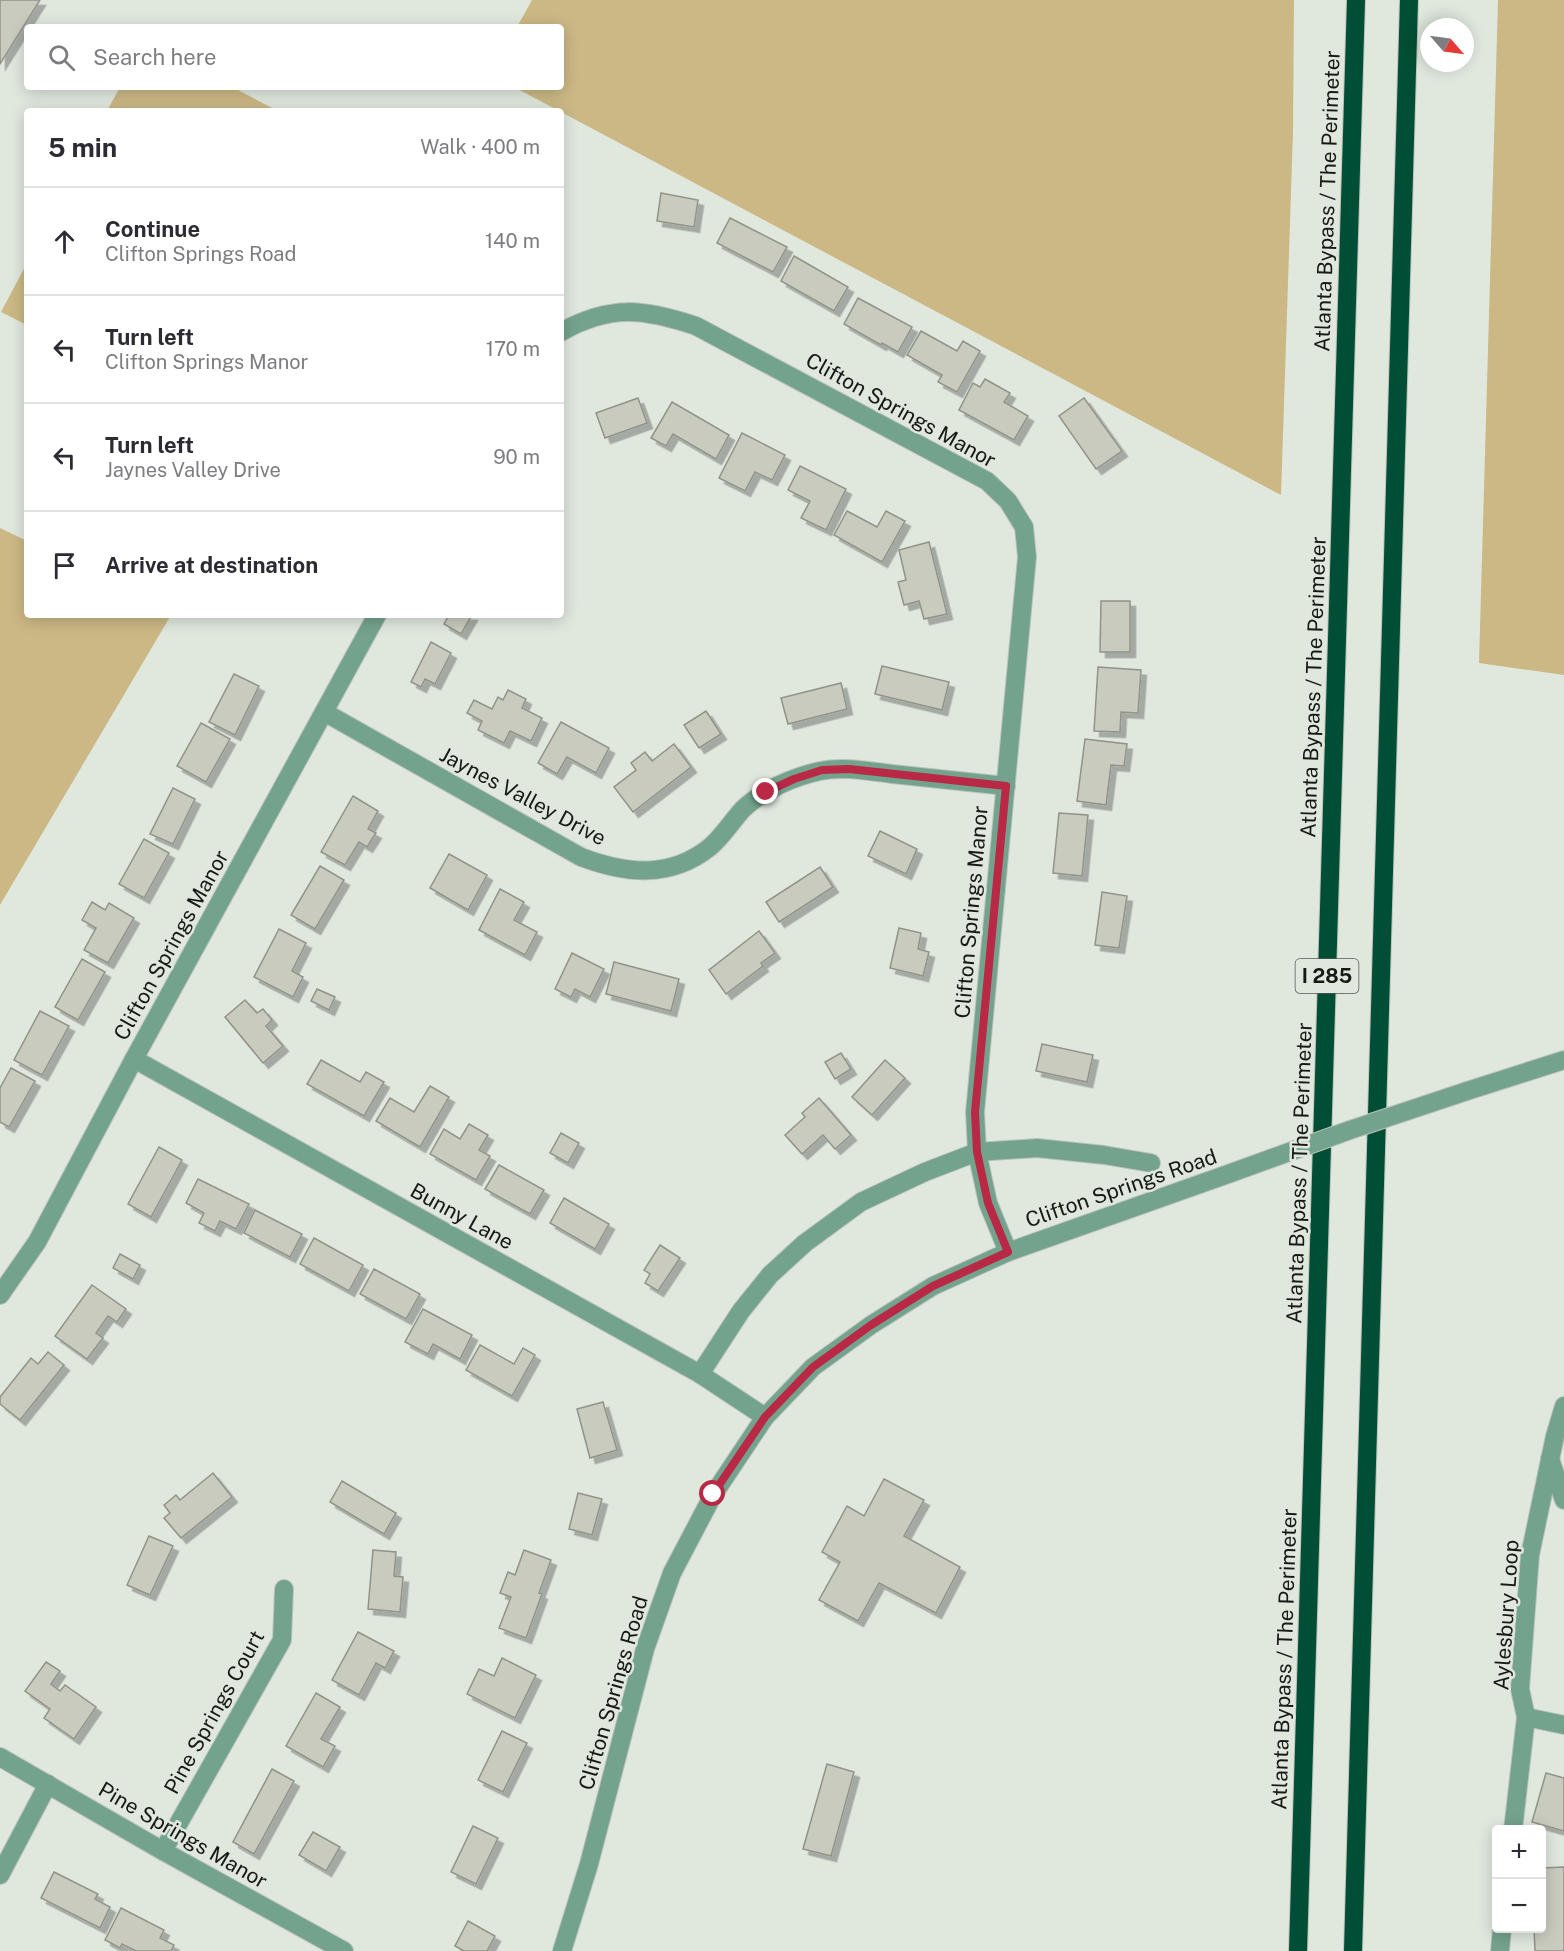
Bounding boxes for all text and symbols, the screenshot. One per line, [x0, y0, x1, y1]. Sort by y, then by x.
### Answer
north arrow [1420, 18, 1474, 72]
search box [24, 24, 564, 90]
icon: search [45, 41, 78, 74]
text: Search here [93, 44, 217, 70]
street label: Atlanta Bypass / The Perimeter [1309, 50, 1345, 352]
text: 5 min [48, 132, 117, 163]
text: Walk · 400 m [420, 135, 540, 159]
text: Continue [105, 216, 200, 242]
icon: ahead [48, 225, 81, 258]
text: 140 m [485, 229, 540, 253]
text: Clifton Springs Road [105, 242, 296, 266]
text: Turn left [105, 324, 194, 350]
icon: left [48, 333, 81, 366]
text: 170 m [486, 337, 540, 361]
street label: Clifton Springs Manor [802, 347, 1000, 473]
text: Clifton Springs Manor [105, 350, 308, 374]
text: Turn left [105, 432, 194, 458]
icon: left [48, 441, 81, 474]
text: 90 m [493, 445, 540, 469]
text: Jaynes Valley Drive [105, 458, 281, 482]
street label: Atlanta Bypass / The Perimeter [1295, 536, 1331, 838]
icon: arrive [48, 549, 81, 582]
text: Arrive at destination [105, 552, 318, 578]
street label: Jaynes Valley Drive [436, 742, 610, 850]
route end [752, 778, 778, 804]
street label: Clifton Springs Manor [949, 805, 993, 1019]
street label: Clifton Springs Manor [108, 846, 234, 1044]
road number: I 285 [1296, 959, 1358, 993]
street label: Atlanta Bypass / The Perimeter [1281, 1022, 1317, 1324]
street label: Clifton Springs Road [1022, 1143, 1220, 1233]
street label: Bunny Lane [406, 1177, 518, 1255]
route start [699, 1480, 725, 1506]
street label: Atlanta Bypass / The Perimeter [1266, 1508, 1302, 1810]
street label: Aylesbury Loop [1488, 1539, 1524, 1691]
street label: Clifton Springs Road [573, 1593, 653, 1793]
street label: Pine Springs Court [159, 1626, 269, 1798]
street label: Pine Springs Manor [94, 1777, 272, 1893]
map controls [1492, 1825, 1546, 1933]
button: + [1492, 1825, 1546, 1879]
button: − [1492, 1879, 1546, 1933]

